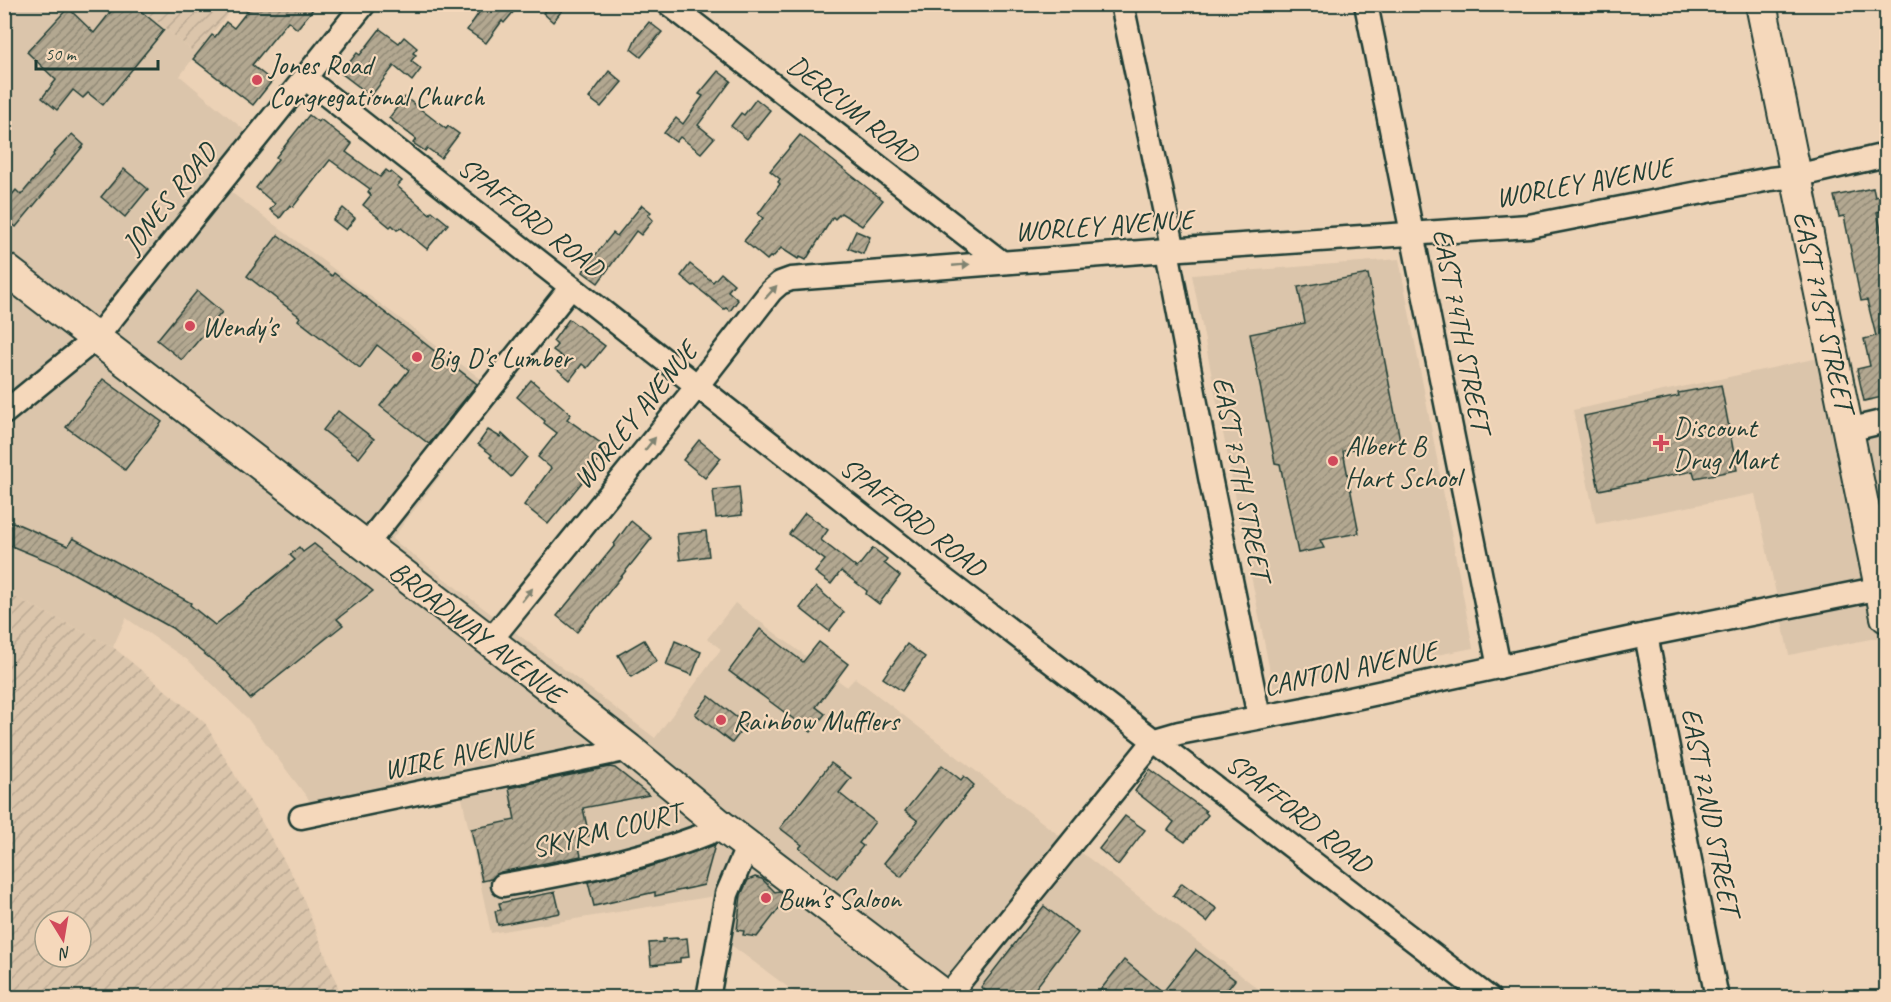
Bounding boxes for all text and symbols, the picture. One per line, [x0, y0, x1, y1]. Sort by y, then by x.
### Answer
scale bar [36, 33, 158, 71]
text: 50 m [45, 43, 78, 65]
place label: Jones Road Congregational Church [267, 47, 486, 114]
street label: DERCUM ROAD [780, 47, 928, 173]
marker: Jones Road Congregational Church [250, 73, 264, 87]
street label: JONES ROAD [113, 134, 225, 262]
street label: SPAFFORD ROAD [451, 149, 612, 286]
street label: WORLEY AVENUE [1493, 149, 1679, 215]
street label: WORLEY AVENUE [1014, 201, 1198, 249]
street label: EAST 71ST STREET [1786, 208, 1864, 421]
street label: EAST 74TH STREET [1425, 226, 1500, 441]
one-way arrow [952, 260, 971, 270]
one-way arrow [765, 284, 778, 300]
place label: Wendy's [202, 309, 280, 344]
marker: Wendy's [183, 319, 197, 333]
street label: WORLEY AVENUE [565, 332, 707, 496]
place label: Big D's Lumber [429, 340, 574, 375]
marker: Big D's Lumber [410, 350, 424, 364]
street label: EAST 75TH STREET [1205, 374, 1280, 589]
place label: Discount Drug Mart [1673, 410, 1780, 477]
place label: Albert B Hart School [1345, 428, 1466, 495]
marker: Discount Drug Mart [1654, 436, 1668, 450]
one-way arrow [643, 437, 656, 452]
street label: SPAFFORD ROAD [833, 449, 994, 586]
marker: Albert B Hart School [1326, 454, 1340, 468]
street label: BROADWAY AVENUE [383, 553, 574, 713]
one-way arrow [520, 588, 532, 603]
street label: CANTON AVENUE [1260, 632, 1444, 704]
place label: Rainbow Mufflers [733, 703, 901, 738]
street label: EAST 72ND STREET [1674, 705, 1750, 924]
marker: Rainbow Mufflers [714, 713, 728, 727]
street label: WIRE AVENUE [380, 720, 541, 787]
street label: SPAFFORD ROAD [1219, 745, 1380, 882]
street label: SKYRM COURT [528, 793, 691, 865]
place label: Bum's Saloon [778, 881, 902, 916]
marker: Bum's Saloon [759, 891, 773, 905]
north arrow [33, 909, 93, 969]
text: N [56, 942, 72, 964]

